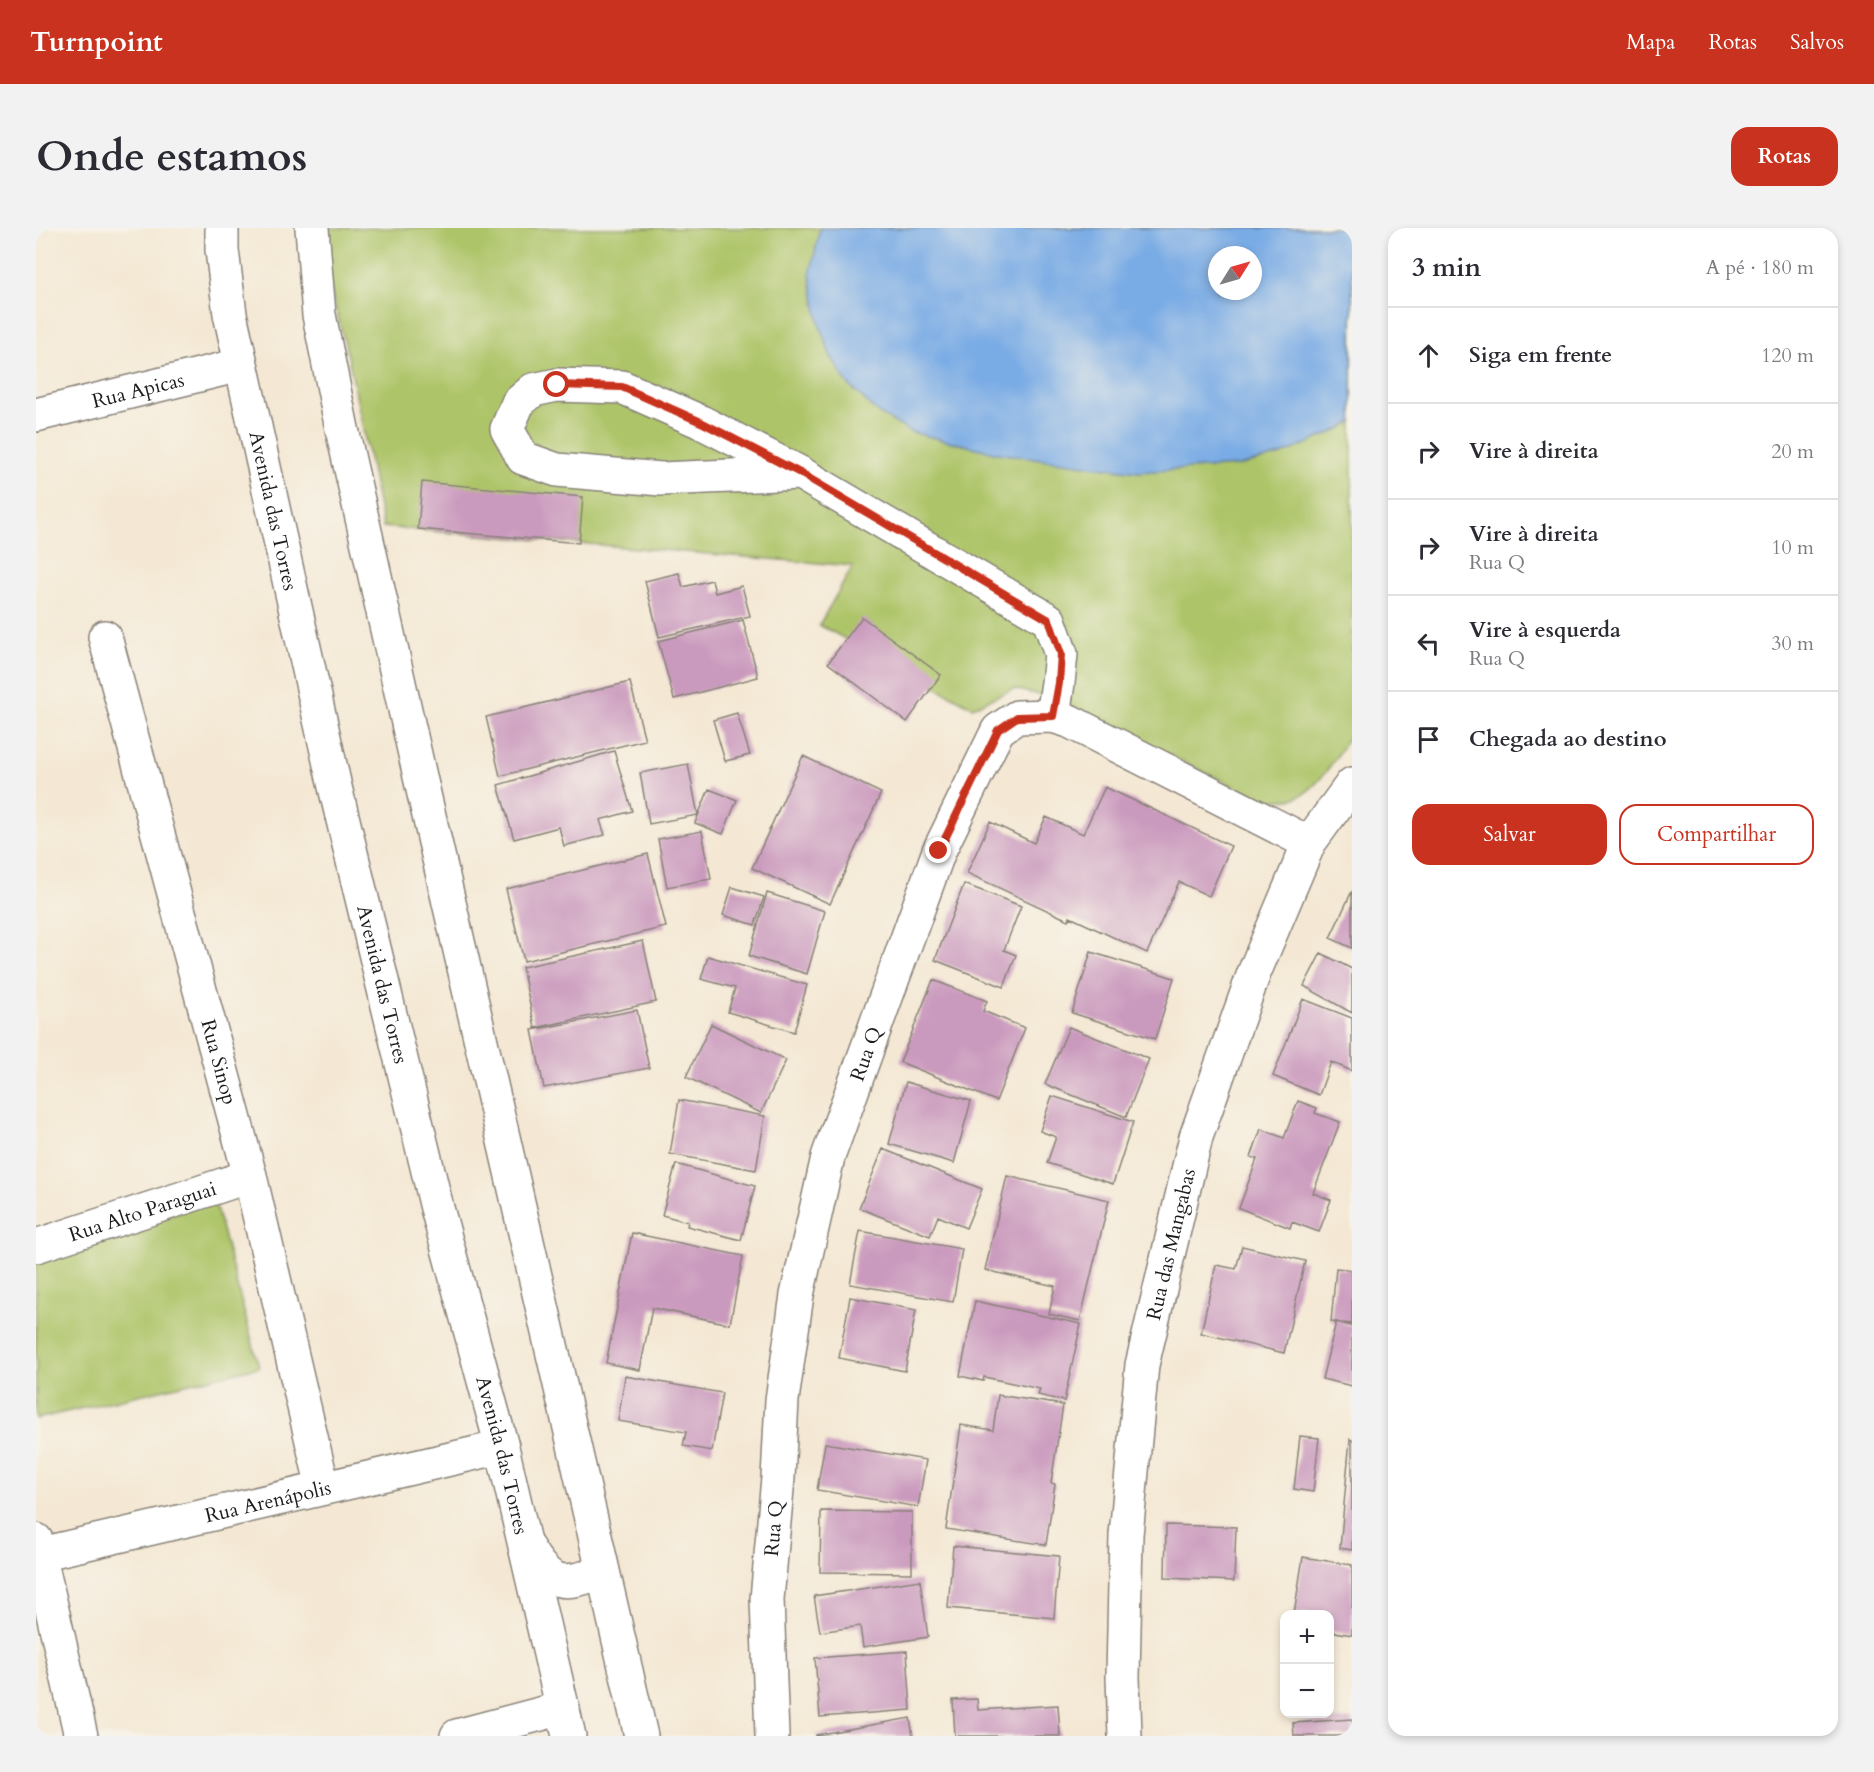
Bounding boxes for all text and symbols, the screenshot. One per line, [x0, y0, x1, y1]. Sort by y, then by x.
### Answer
text: Turnpoint [30, 23, 163, 61]
text: Mapa [1626, 28, 1675, 57]
text: Rotas [1708, 28, 1757, 57]
text: Salvos [1790, 28, 1844, 57]
button: Rotas [1731, 127, 1838, 186]
text: Onde estamos [36, 128, 307, 185]
north arrow [1208, 246, 1262, 300]
text: 3 min [1412, 250, 1481, 285]
text: A pé · 180 m [1706, 254, 1814, 281]
icon: ahead [1412, 339, 1445, 372]
text: Siga em frente [1469, 340, 1612, 370]
text: 120 m [1761, 342, 1814, 369]
street label: Rua Apicas [89, 366, 187, 415]
route start [543, 371, 569, 397]
street label: Avenida das Torres [242, 429, 304, 593]
icon: right [1412, 435, 1445, 468]
text: Vire à direita [1469, 436, 1599, 466]
text: 20 m [1771, 438, 1814, 465]
text: Vire à direita [1469, 519, 1599, 549]
icon: right [1412, 531, 1445, 564]
text: 10 m [1771, 534, 1814, 561]
text: Rua Q [1469, 549, 1525, 576]
text: Vire à esquerda [1469, 615, 1621, 645]
icon: left [1412, 627, 1445, 660]
text: 30 m [1771, 630, 1814, 657]
text: Rua Q [1469, 645, 1525, 672]
icon: arrive [1412, 723, 1445, 756]
text: Chegada ao destino [1469, 724, 1667, 754]
button: Salvar [1412, 804, 1607, 865]
button: Compartilhar [1619, 804, 1814, 865]
route end [925, 837, 951, 863]
street label: Avenida das Torres [350, 902, 415, 1066]
street label: Rua Sinop [194, 1016, 243, 1108]
street label: Rua Q [844, 1023, 888, 1085]
street label: Rua das Mangabas [1140, 1166, 1202, 1323]
street label: Rua Alto Paraguai [65, 1175, 220, 1248]
street label: Avenida das Torres [469, 1373, 535, 1537]
street label: Rua Arenápolis [202, 1474, 334, 1529]
street label: Rua Q [758, 1499, 790, 1558]
map controls [1280, 1610, 1334, 1718]
button: + [1280, 1610, 1334, 1664]
button: − [1280, 1664, 1334, 1718]

